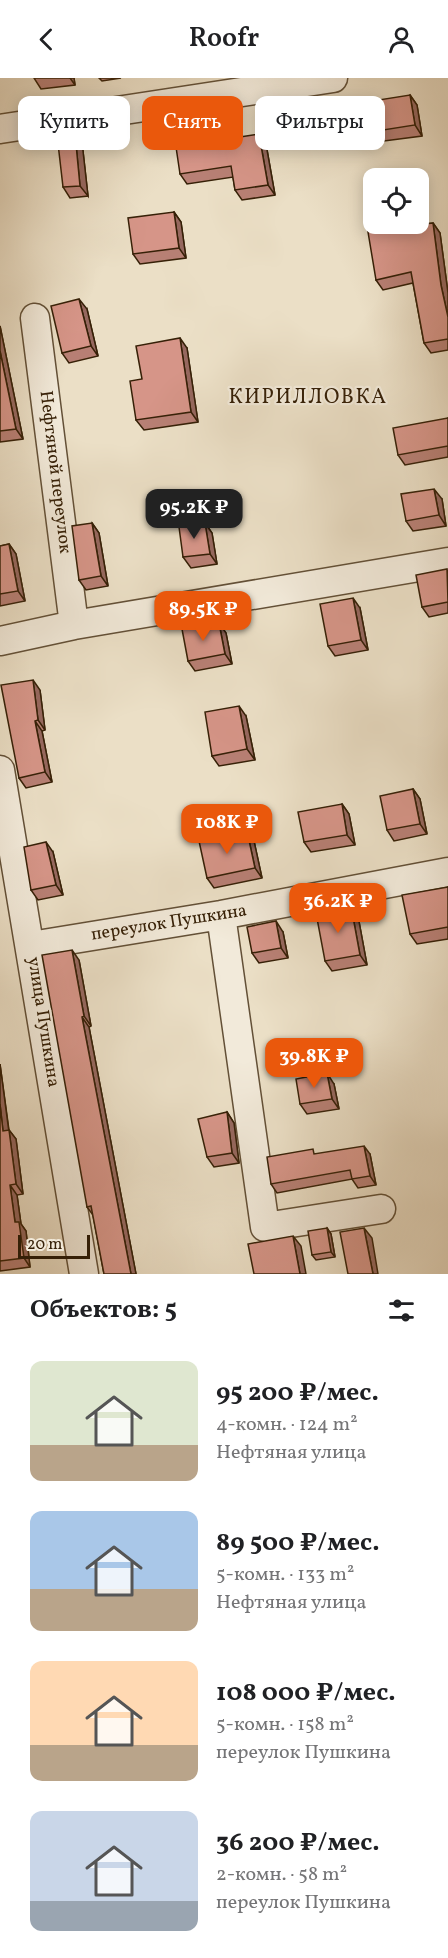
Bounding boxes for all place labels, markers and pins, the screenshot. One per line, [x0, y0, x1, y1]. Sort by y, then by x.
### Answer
pin: 95.2K ₽ [139, 489, 249, 540]
pin: 89.5K ₽ [148, 591, 258, 642]
pin: 108K ₽ [178, 804, 276, 855]
pin: 36.2K ₽ [283, 883, 393, 934]
pin: 39.8K ₽ [259, 1038, 369, 1089]

